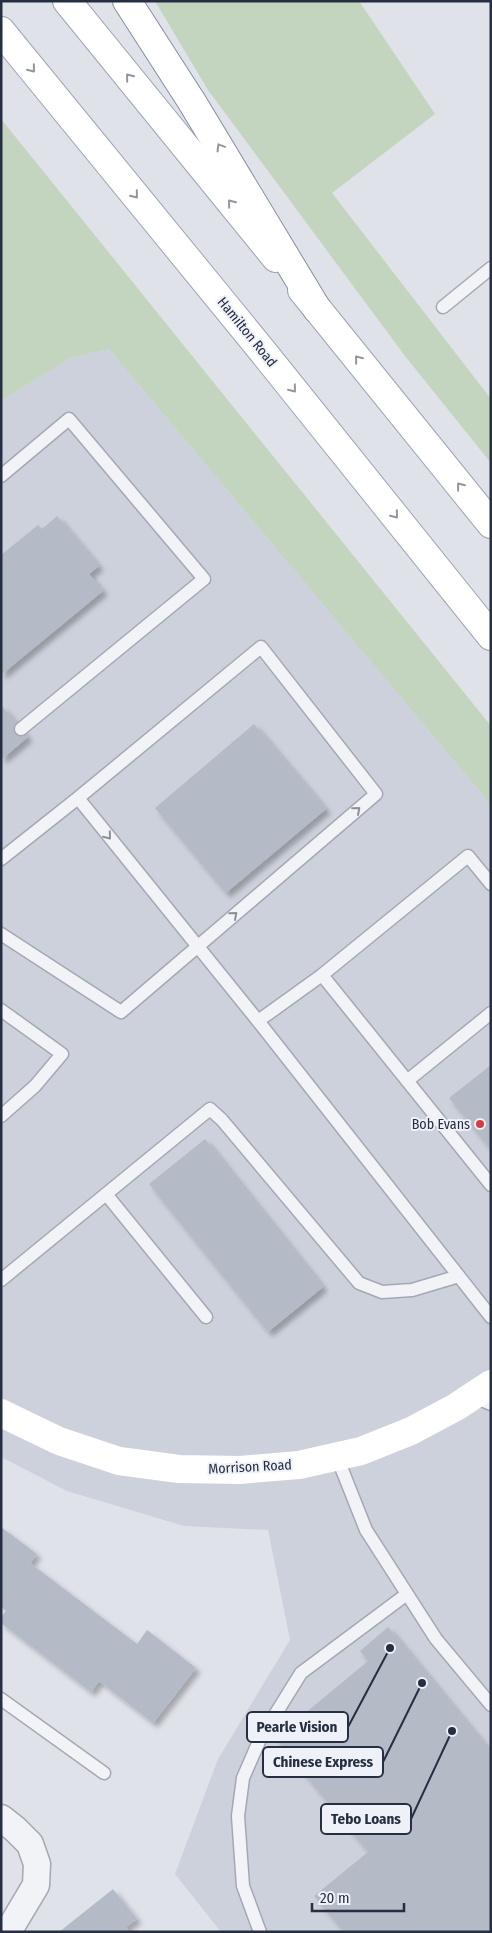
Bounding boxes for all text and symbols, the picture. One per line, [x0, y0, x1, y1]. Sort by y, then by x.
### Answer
one-way arrow [27, 63, 35, 72]
one-way arrow [126, 74, 134, 83]
one-way arrow [216, 144, 226, 153]
one-way arrow [129, 189, 138, 198]
one-way arrow [229, 200, 237, 209]
street label: Hamilton Road [214, 294, 280, 370]
one-way arrow [355, 356, 364, 365]
one-way arrow [287, 383, 296, 392]
one-way arrow [458, 483, 466, 492]
one-way arrow [389, 509, 397, 518]
one-way arrow [351, 807, 360, 815]
one-way arrow [103, 831, 112, 840]
one-way arrow [228, 912, 237, 921]
place label: Bob Evans [412, 1116, 470, 1133]
marker: Bob Evans [474, 1118, 486, 1130]
street label: Morrison Road [208, 1456, 292, 1478]
callout: Pearle Vision [247, 1712, 348, 1742]
text: Pearle Vision [257, 1718, 338, 1736]
callout: Chinese Express [263, 1747, 383, 1777]
text: Chinese Express [273, 1753, 374, 1771]
callout: Tebo Loans [321, 1804, 411, 1834]
text: Tebo Loans [331, 1810, 401, 1828]
scale bar [312, 1880, 404, 1912]
text: 20 m [320, 1889, 350, 1907]

